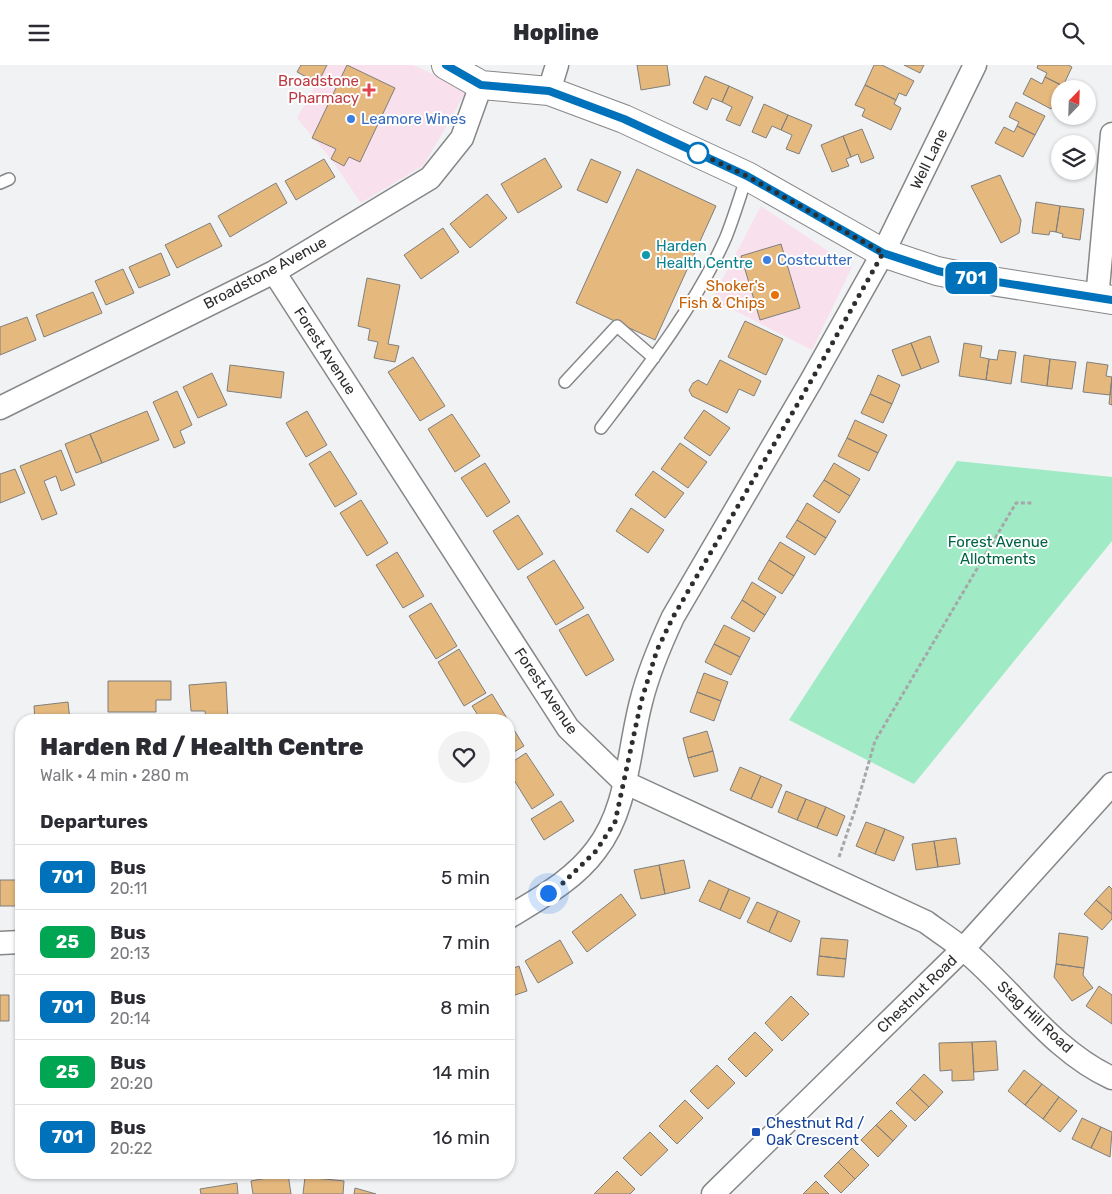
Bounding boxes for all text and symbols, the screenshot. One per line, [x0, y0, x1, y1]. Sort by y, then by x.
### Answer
icon: menu [25, 19, 53, 47]
text: Hopline [513, 19, 599, 46]
icon: search [1059, 19, 1087, 47]
place label: Broadstone Pharmacy [278, 72, 359, 107]
north arrow [1051, 80, 1096, 125]
map controls [1051, 80, 1096, 180]
marker: Broadstone Pharmacy [363, 84, 375, 96]
place label: Leamore Wines [361, 110, 466, 128]
marker: Leamore Wines [345, 113, 357, 125]
street label: Well Lane [907, 126, 951, 192]
button: layers [1051, 135, 1096, 180]
unlabelled marker [687, 142, 709, 164]
street label: Broadstone Avenue [200, 233, 330, 313]
place label: Harden Health Centre [656, 237, 753, 272]
marker: Harden Health Centre [640, 249, 652, 261]
place label: Costcutter [777, 251, 853, 269]
marker: Costcutter [761, 254, 773, 266]
line badge: 701 [942, 262, 1000, 294]
text: 701 [955, 267, 987, 289]
place label: Shoker's Fish & Chips [679, 277, 765, 312]
marker: Shoker's Fish & Chips [769, 289, 781, 301]
street label: Forest Avenue [290, 304, 360, 398]
park label: Forest Avenue Allotments [948, 533, 1048, 568]
street label: Forest Avenue [510, 644, 582, 738]
button: heart [438, 731, 490, 783]
text: Harden Rd / Health Centre [40, 733, 364, 761]
text: Walk · 4 min · 280 m [40, 766, 189, 785]
text: Departures [40, 810, 148, 833]
text: Bus [110, 856, 146, 879]
text: 701 [52, 866, 83, 888]
text: 5 min [441, 866, 490, 889]
text: 20:11 [110, 879, 147, 898]
your location [536, 881, 561, 906]
text: Bus [110, 921, 146, 944]
text: 25 [56, 931, 79, 953]
text: 7 min [443, 931, 490, 954]
text: 20:13 [110, 944, 150, 963]
street label: Chestnut Road [873, 951, 961, 1037]
street label: Stag Hill Road [993, 977, 1077, 1057]
text: Bus [110, 986, 146, 1009]
text: 701 [52, 996, 83, 1018]
text: 8 min [440, 996, 490, 1019]
text: 20:14 [110, 1009, 150, 1028]
text: Bus [110, 1051, 146, 1074]
text: 25 [56, 1061, 79, 1083]
text: 14 min [432, 1061, 490, 1084]
text: 20:20 [110, 1074, 153, 1093]
place label: Chestnut Rd / Oak Crescent [766, 1114, 864, 1149]
text: Bus [110, 1116, 146, 1139]
text: 701 [52, 1126, 83, 1148]
text: 16 min [433, 1126, 490, 1149]
marker: Chestnut Rd / Oak Crescent [750, 1126, 762, 1138]
text: 20:22 [110, 1139, 152, 1158]

